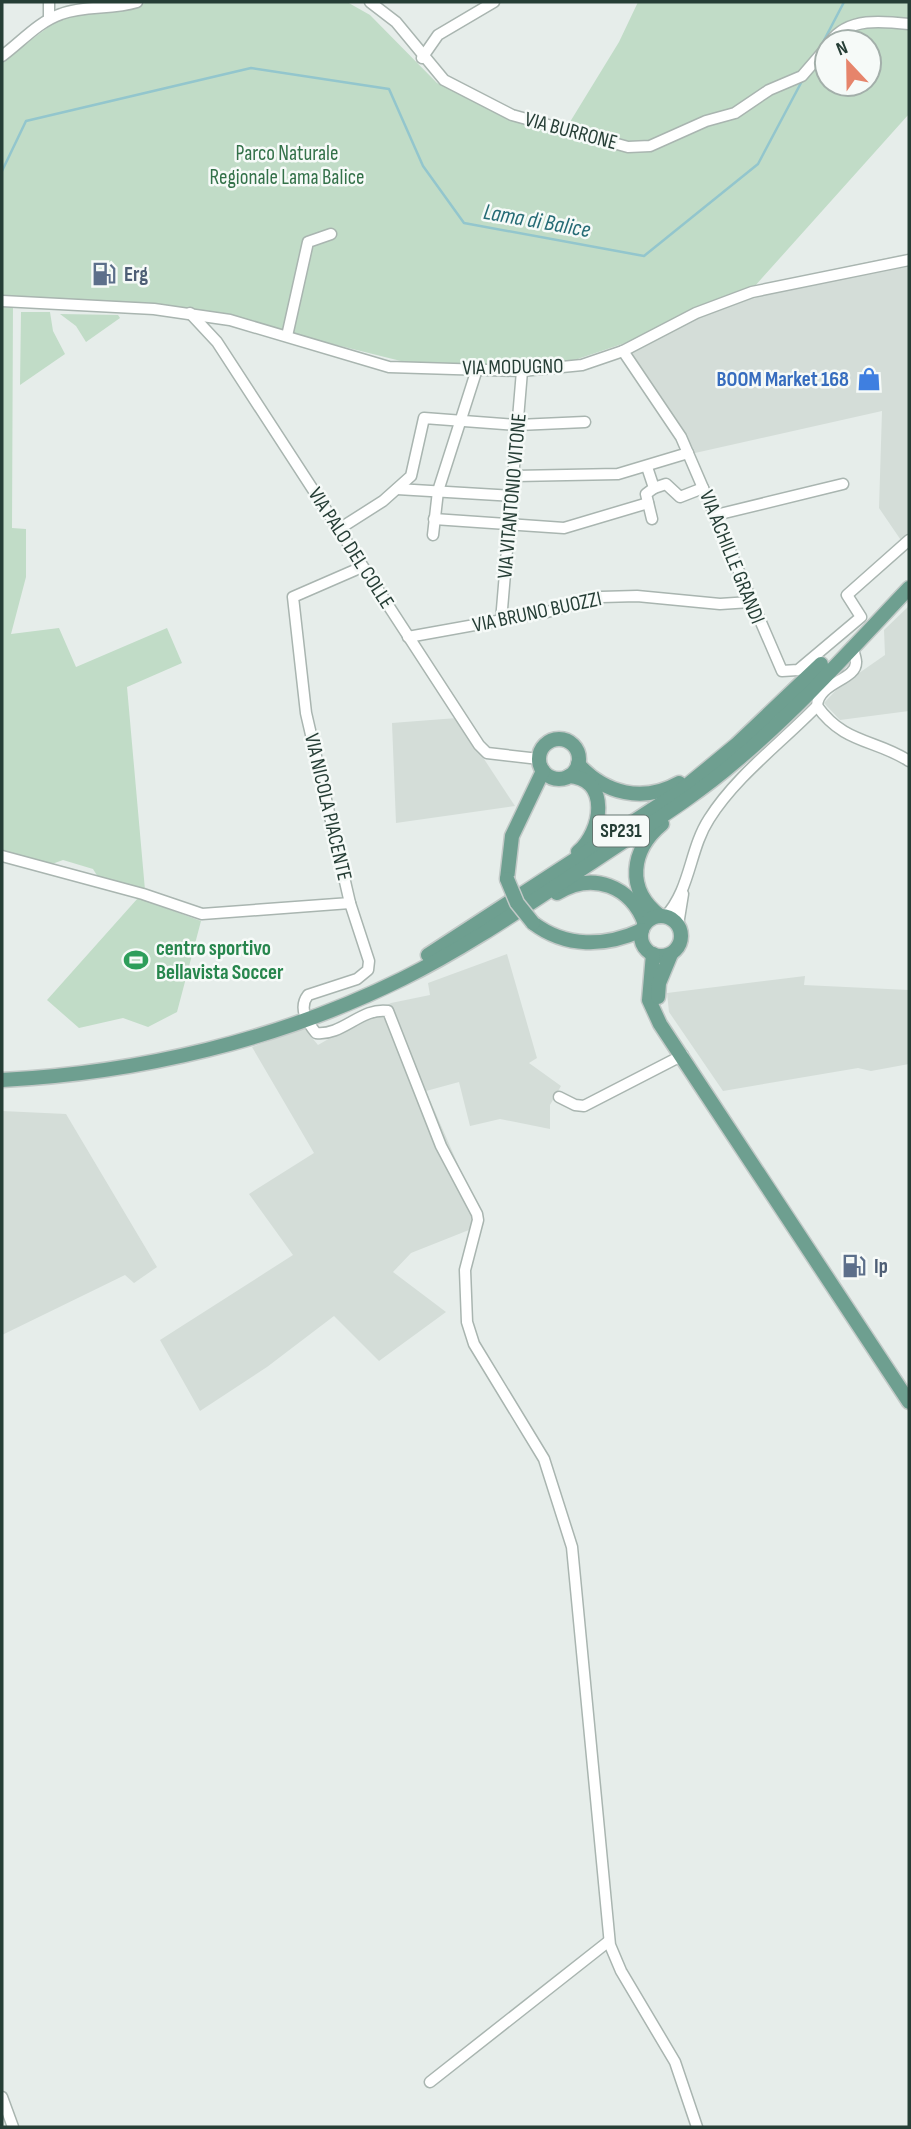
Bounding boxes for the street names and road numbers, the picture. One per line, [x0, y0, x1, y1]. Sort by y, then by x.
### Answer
street label: VIA BURRONE [522, 107, 620, 155]
street label: VIA MODUGNO [462, 354, 564, 380]
street label: VIA VITANTONIO VITONE [492, 412, 532, 580]
street label: VIA PALO DEL COLLE [303, 483, 399, 613]
street label: VIA ACHILLE GRANDI [694, 487, 770, 627]
street label: VIA BRUNO BUOZZI [470, 586, 604, 638]
street label: VIA NICOLA PIACENTE [299, 731, 357, 883]
road number: SP231 [593, 816, 649, 846]

